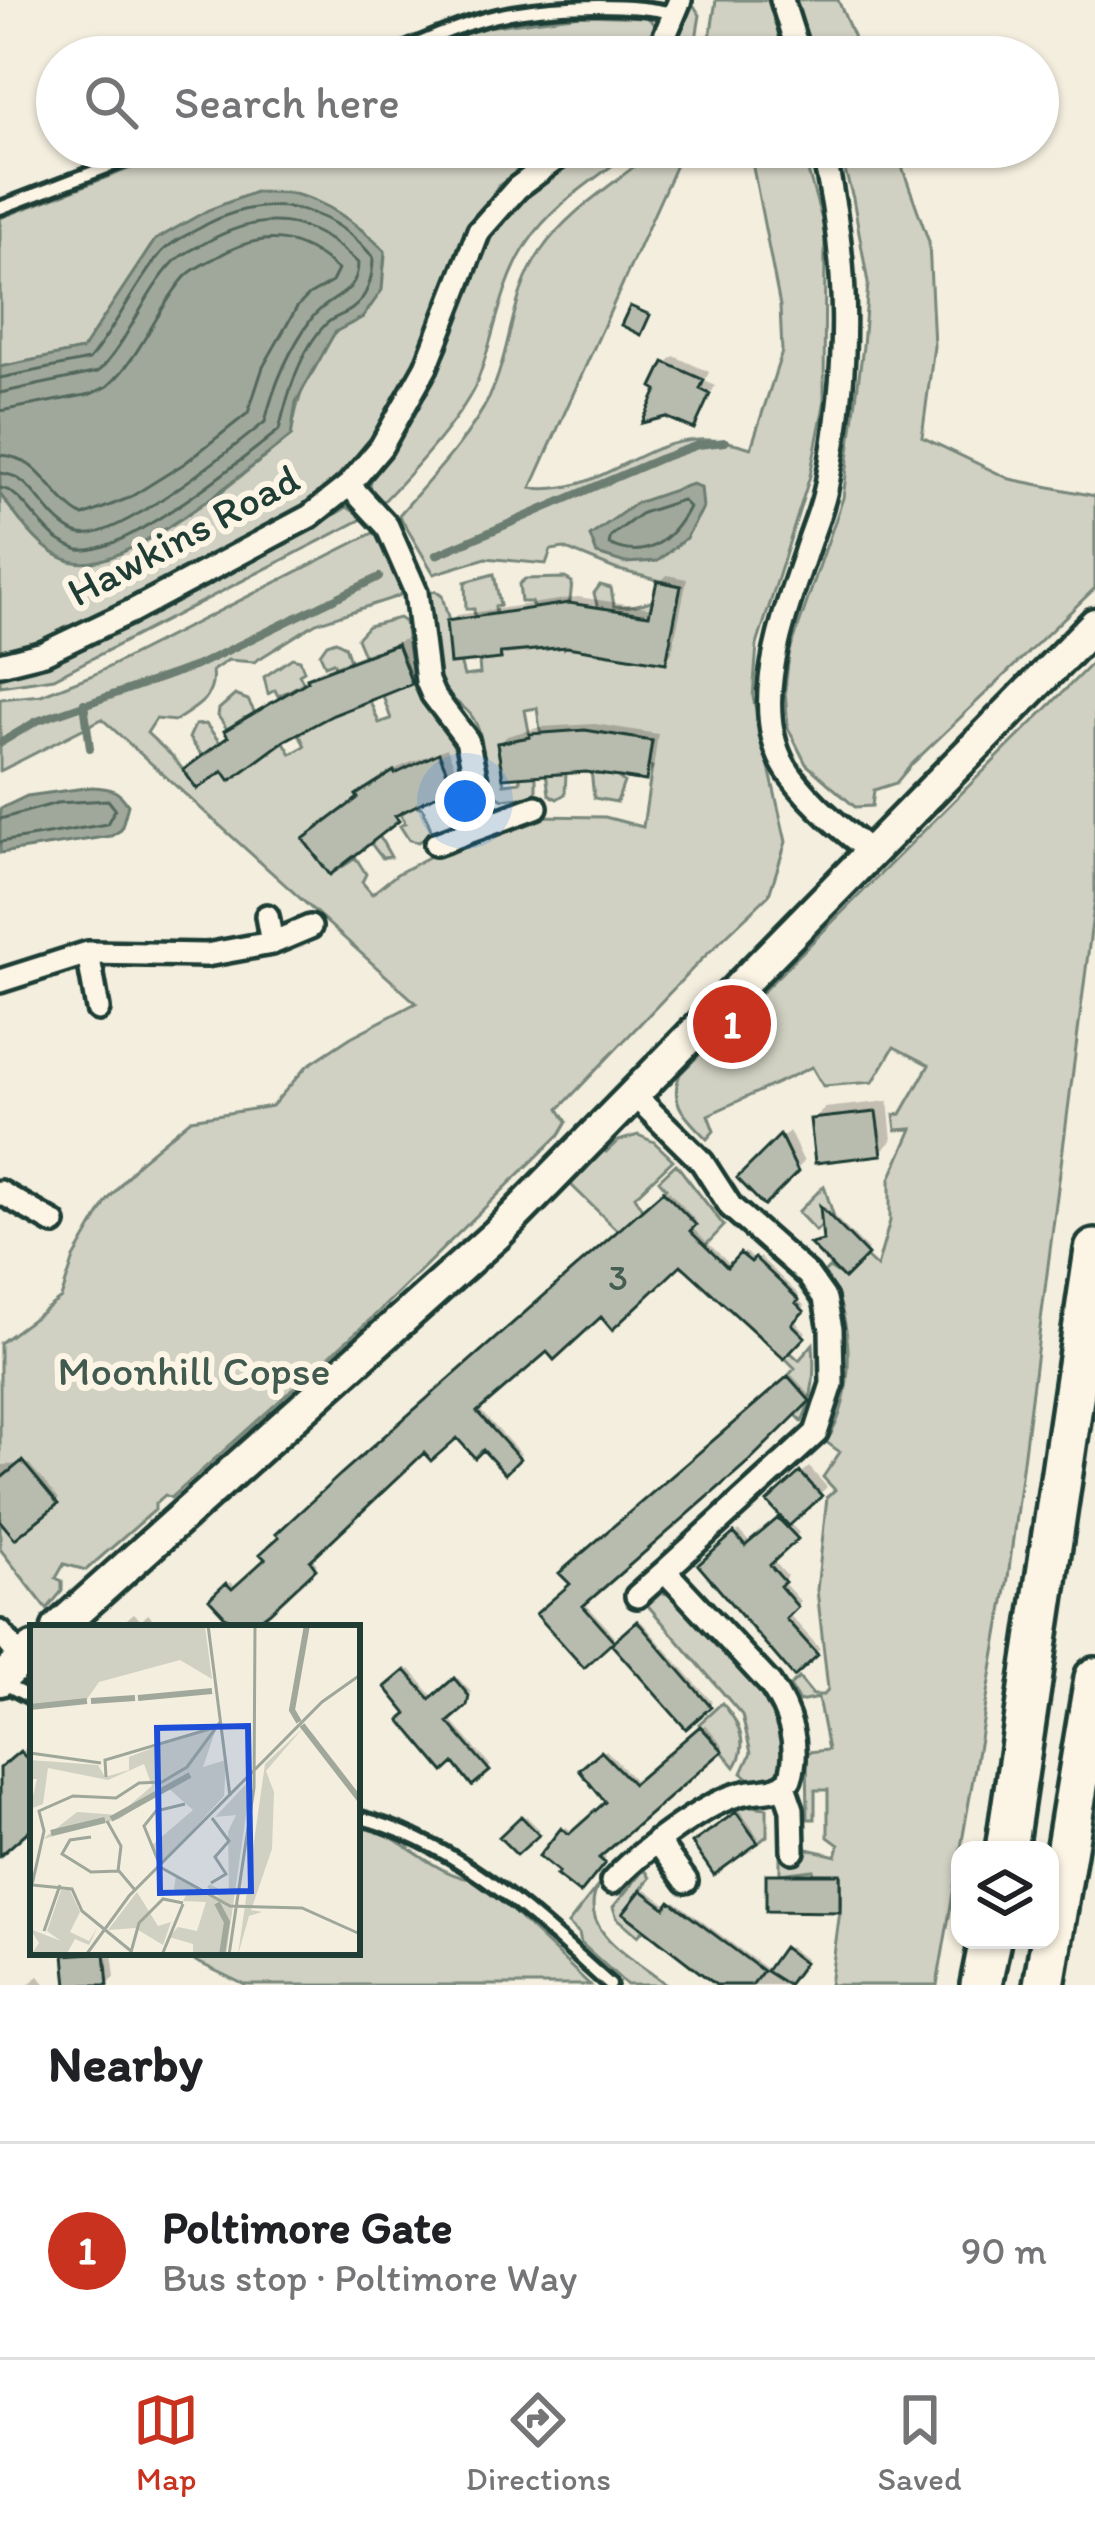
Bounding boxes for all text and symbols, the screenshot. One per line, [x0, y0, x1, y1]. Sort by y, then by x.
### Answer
search box [36, 36, 1059, 168]
icon: search [78, 69, 144, 135]
text: Search here [174, 75, 400, 129]
street label: Hawkins Road [59, 453, 307, 617]
your location [435, 771, 495, 831]
pin: 1 [693, 979, 771, 1069]
house number: 3 [608, 1256, 628, 1299]
park label: Moonhill Copse [57, 1345, 331, 1396]
inset map [30, 1625, 360, 1955]
map controls [951, 1841, 1059, 1949]
button: layers [951, 1841, 1059, 1949]
text: Nearby [48, 2033, 203, 2094]
text: Poltimore Gate [162, 2200, 452, 2254]
text: 1 [78, 2227, 96, 2274]
text: 90 m [961, 2227, 1047, 2274]
text: Bus stop · Poltimore Way [162, 2254, 577, 2301]
tab: Map [133, 2387, 199, 2498]
tab: Directions [466, 2387, 611, 2498]
tab: Saved [878, 2387, 962, 2498]

